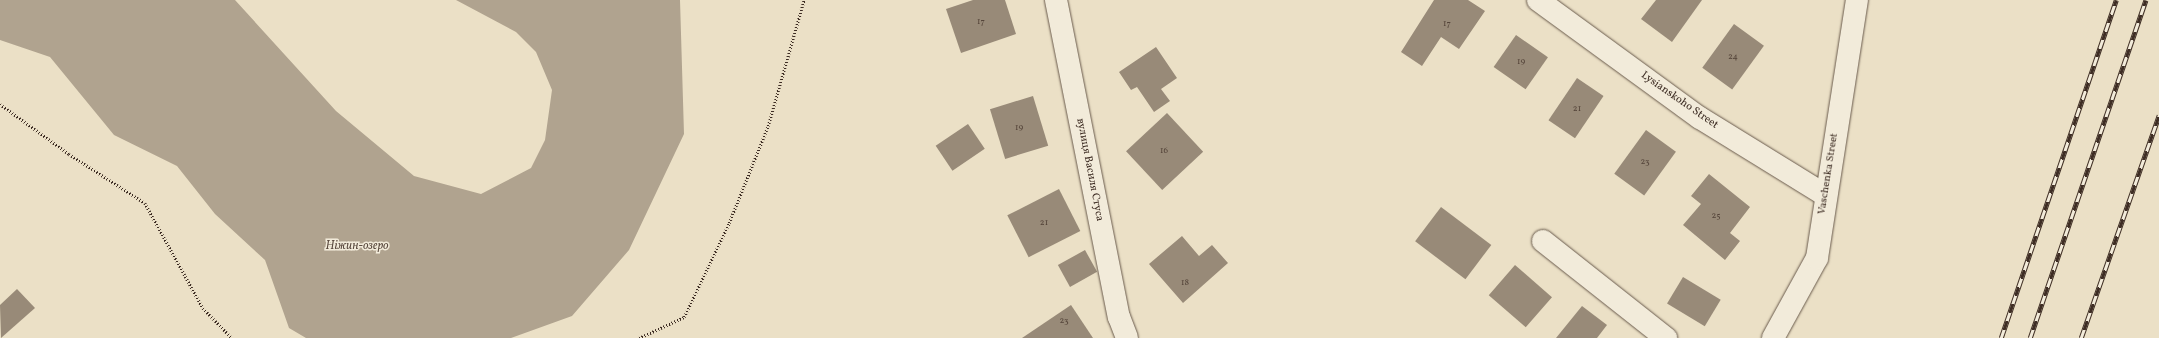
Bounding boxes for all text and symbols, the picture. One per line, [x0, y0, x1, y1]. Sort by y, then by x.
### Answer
house number: 17 [977, 17, 985, 27]
house number: 17 [1443, 19, 1451, 29]
house number: 24 [1728, 52, 1738, 62]
house number: 19 [1517, 57, 1525, 67]
street label: Lysianskoho Street [1638, 69, 1720, 133]
house number: 21 [1573, 104, 1581, 114]
street label: вулиця Василя Стуса [1073, 117, 1105, 223]
house number: 19 [1015, 123, 1023, 133]
street label: Vaschenka Street [1816, 132, 1842, 216]
house number: 16 [1160, 146, 1168, 156]
house number: 23 [1640, 157, 1650, 167]
house number: 25 [1711, 211, 1721, 221]
house number: 21 [1040, 218, 1048, 228]
water label: Ніжин-озеро [326, 240, 388, 254]
house number: 18 [1181, 278, 1189, 288]
house number: 23 [1059, 316, 1069, 326]

